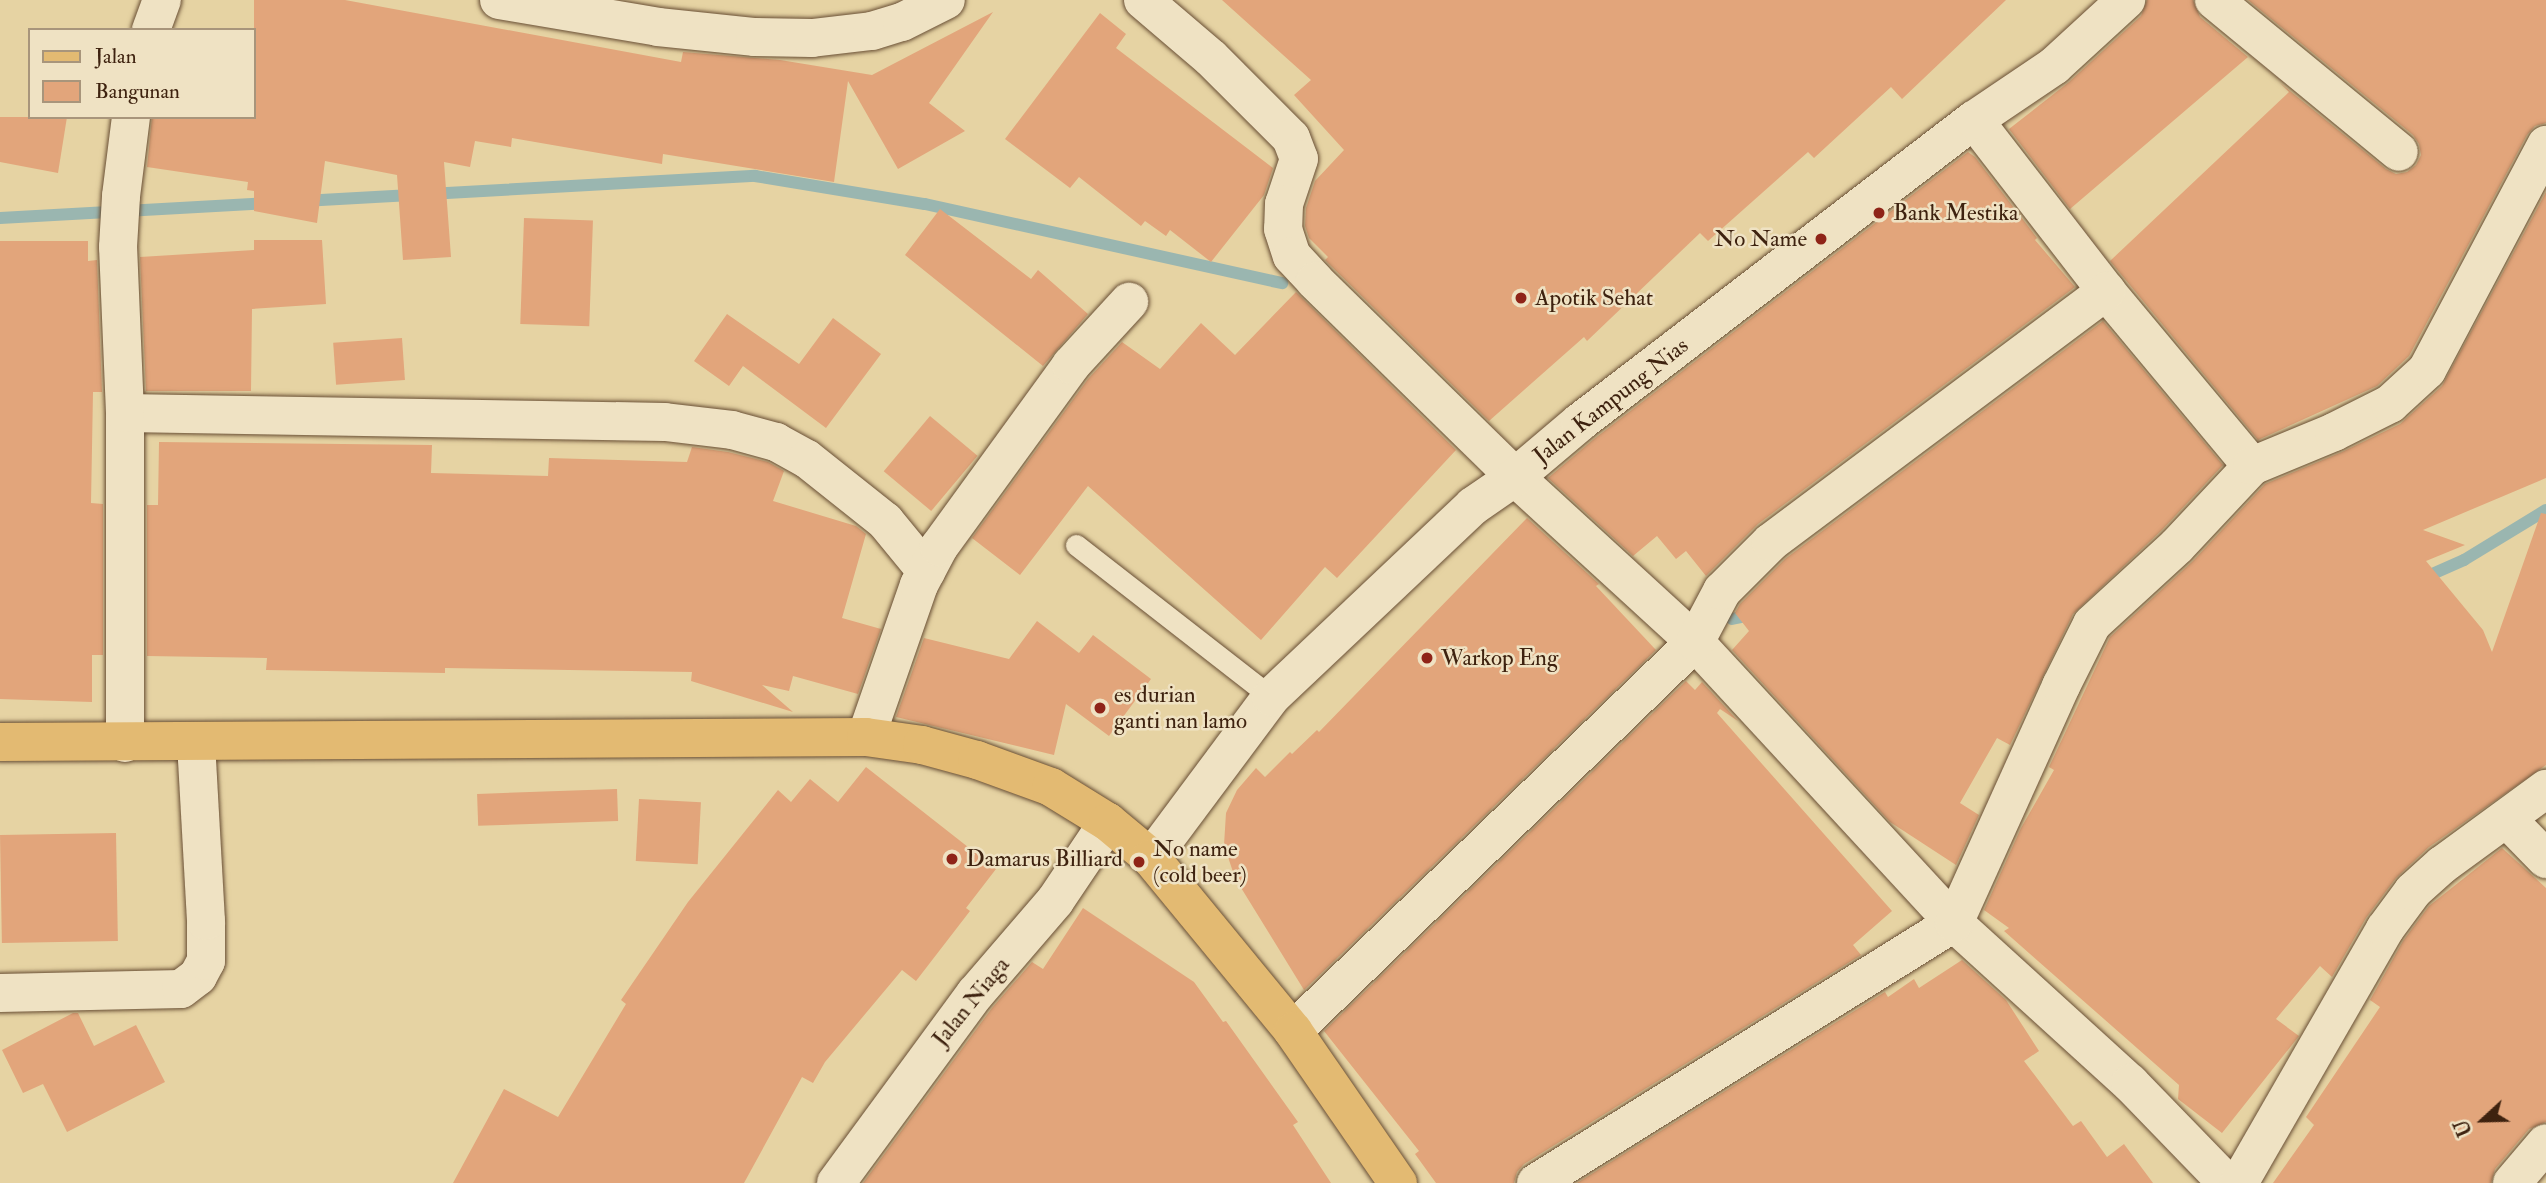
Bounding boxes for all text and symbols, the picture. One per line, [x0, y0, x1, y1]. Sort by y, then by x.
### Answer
legend [28, 28, 256, 119]
text: Jalan [95, 43, 137, 70]
text: Bangunan [95, 78, 180, 105]
place label: Bank Mestika [1893, 199, 2018, 227]
marker: Bank Mestika [1871, 205, 1887, 221]
place label: No Name [1714, 225, 1807, 253]
marker: No Name [1813, 231, 1829, 247]
place label: Apotik Sehat [1535, 284, 1653, 312]
marker: Apotik Sehat [1513, 290, 1529, 306]
street label: Jalan Kampung Nias [1528, 332, 1694, 470]
place label: Warkop Eng [1441, 644, 1558, 672]
marker: Warkop Eng [1419, 650, 1435, 666]
place label: es durian ganti nan lamo [1114, 681, 1247, 735]
marker: es durian ganti nan lamo [1092, 700, 1108, 716]
place label: No name (cold beer) [1153, 835, 1247, 889]
place label: Damarus Billiard [966, 845, 1123, 873]
marker: Damarus Billiard [944, 851, 960, 867]
marker: No name (cold beer) [1131, 854, 1147, 870]
street label: Jalan Niaga [927, 952, 1015, 1052]
north arrow [2448, 1085, 2518, 1155]
text: U [2449, 1116, 2478, 1140]

